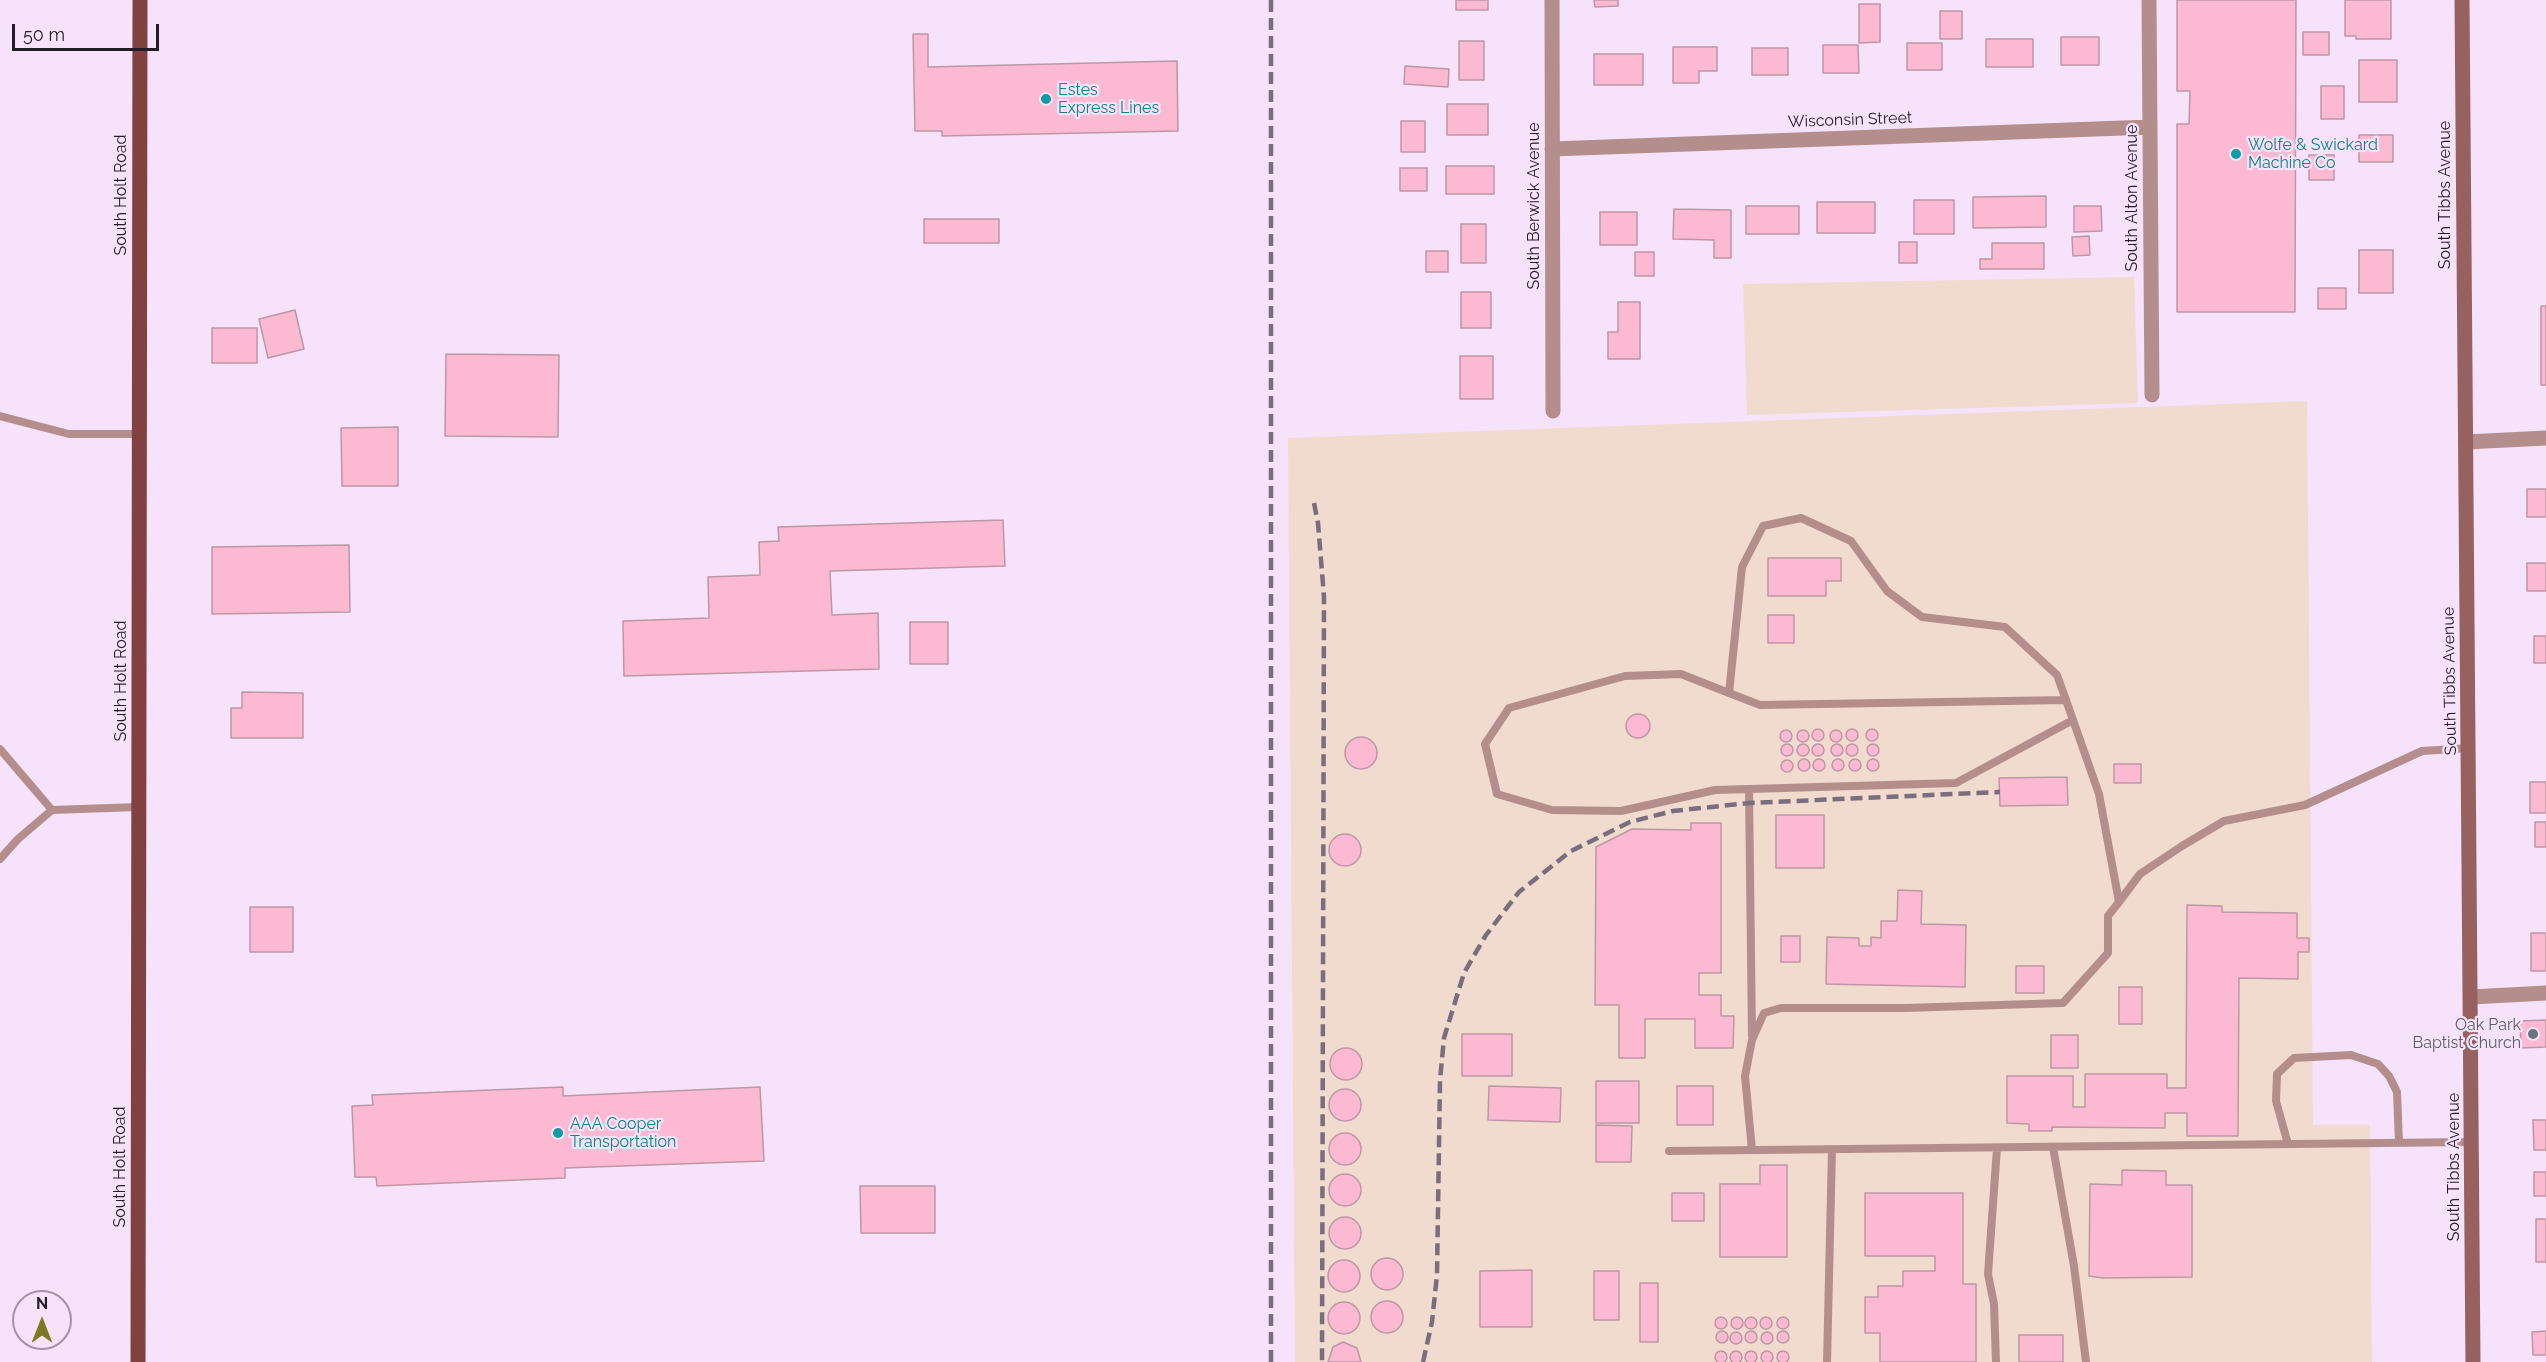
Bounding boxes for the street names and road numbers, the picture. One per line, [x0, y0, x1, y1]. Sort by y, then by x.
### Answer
street label: Wisconsin Street [1787, 108, 1913, 132]
street label: South Tibbs Avenue [2435, 121, 2455, 269]
street label: South Berwick Avenue [1524, 122, 1544, 290]
street label: South Alton Avenue [2122, 125, 2142, 271]
street label: South Holt Road [111, 135, 131, 255]
street label: South Tibbs Avenue [2439, 607, 2461, 755]
street label: South Holt Road [111, 621, 131, 741]
street label: South Tibbs Avenue [2444, 1093, 2464, 1241]
street label: South Holt Road [110, 1107, 130, 1227]

